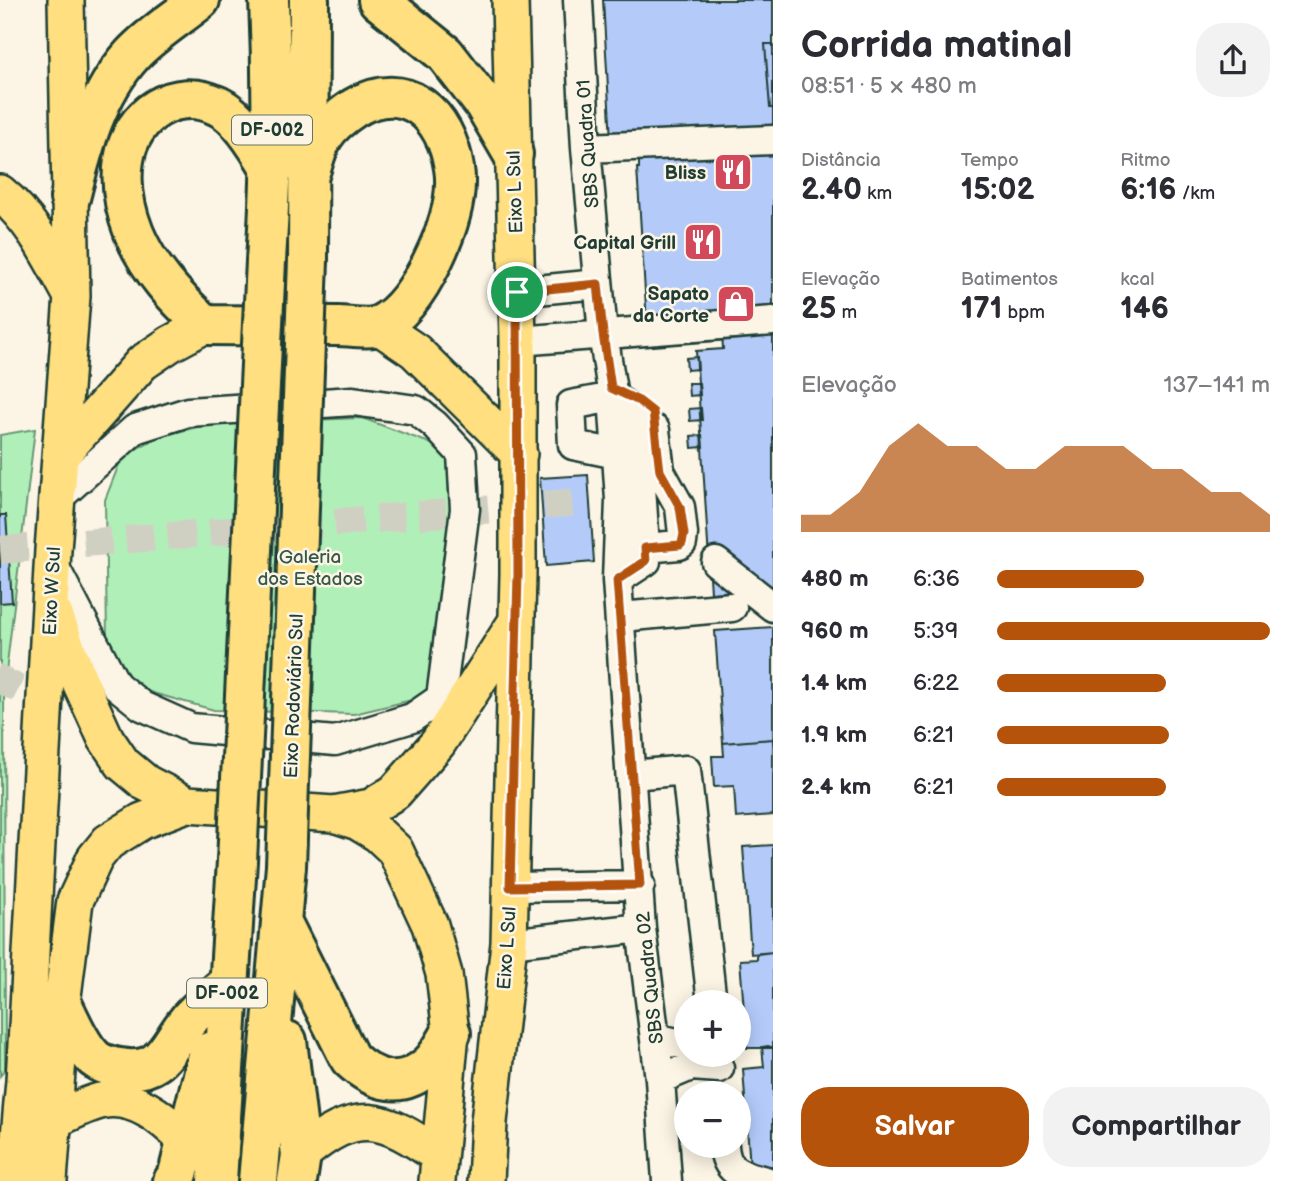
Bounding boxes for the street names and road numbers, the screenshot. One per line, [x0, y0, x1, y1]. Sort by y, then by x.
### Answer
street label: SBS Quadra 01 [573, 79, 604, 209]
road number: DF-002 [232, 116, 312, 145]
street label: Eixo L Sul [503, 150, 528, 234]
street label: Eixo W Sul [39, 546, 66, 636]
street label: Eixo Rodoviário Sul [280, 613, 309, 779]
street label: Eixo L Sul [493, 906, 522, 990]
street label: SBS Quadra 02 [632, 910, 669, 1045]
road number: DF-002 [187, 978, 267, 1008]

